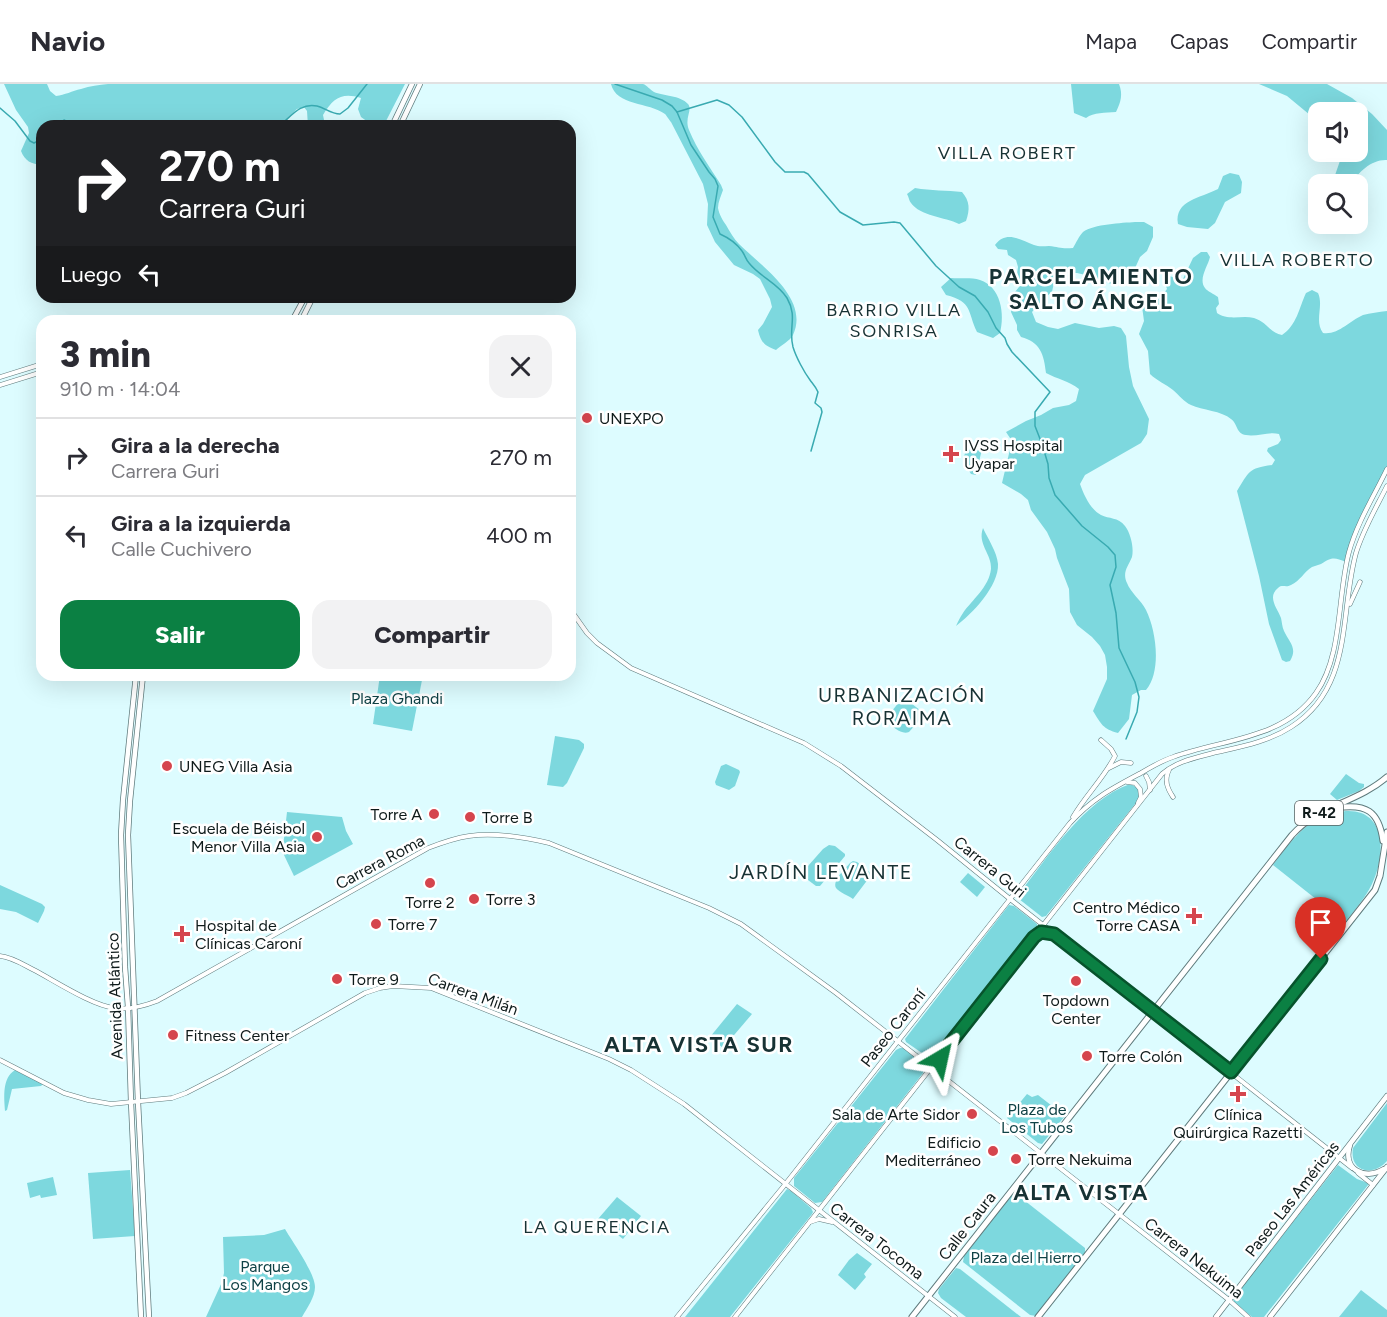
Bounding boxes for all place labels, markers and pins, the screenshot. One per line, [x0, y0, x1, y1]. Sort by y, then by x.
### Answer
place label: UNEXPO [599, 409, 664, 428]
marker: UNEXPO [580, 411, 594, 425]
place label: IVSS Hospital Uyapar [964, 436, 1063, 473]
marker: IVSS Hospital Uyapar [942, 445, 960, 463]
place label: UNEG Villa Asia [179, 757, 292, 776]
marker: UNEG Villa Asia [160, 759, 174, 773]
place label: Torre A [371, 805, 422, 824]
marker: Torre A [427, 807, 441, 821]
place label: Torre B [482, 808, 533, 827]
marker: Torre B [463, 810, 477, 824]
place label: Escuela de Béisbol Menor Villa Asia [172, 819, 305, 856]
marker: Escuela de Béisbol Menor Villa Asia [310, 830, 324, 844]
marker: Torre 2 [423, 876, 437, 890]
place label: Torre 3 [486, 890, 535, 909]
marker: Torre 3 [467, 892, 481, 906]
place label: Torre 2 [405, 893, 455, 912]
pin [1295, 897, 1346, 959]
place label: Centro Médico Torre CASA [1073, 898, 1180, 935]
marker: Centro Médico Torre CASA [1185, 907, 1203, 925]
place label: Torre 7 [388, 915, 438, 934]
place label: Hospital de Clínicas Caroní [195, 916, 303, 953]
marker: Torre 7 [369, 917, 383, 931]
marker: Hospital de Clínicas Caroní [173, 925, 191, 943]
place label: Torre 9 [349, 970, 399, 989]
marker: Torre 9 [330, 972, 344, 986]
marker: Topdown Center [1069, 974, 1083, 988]
place label: Topdown Center [1043, 991, 1109, 1028]
place label: Fitness Center [185, 1026, 290, 1045]
marker: Fitness Center [166, 1028, 180, 1042]
place label: Torre Colón [1099, 1047, 1182, 1066]
marker: Torre Colón [1080, 1049, 1094, 1063]
marker: Clínica Quirúrgica Razetti [1229, 1085, 1247, 1103]
place label: Sala de Arte Sidor [832, 1105, 961, 1124]
place label: Clínica Quirúrgica Razetti [1173, 1105, 1303, 1142]
marker: Sala de Arte Sidor [965, 1107, 979, 1121]
place label: Edificio Mediterráneo [885, 1133, 981, 1170]
marker: Edificio Mediterráneo [986, 1144, 1000, 1158]
place label: Torre Nekuima [1028, 1150, 1132, 1169]
marker: Torre Nekuima [1009, 1152, 1023, 1166]

